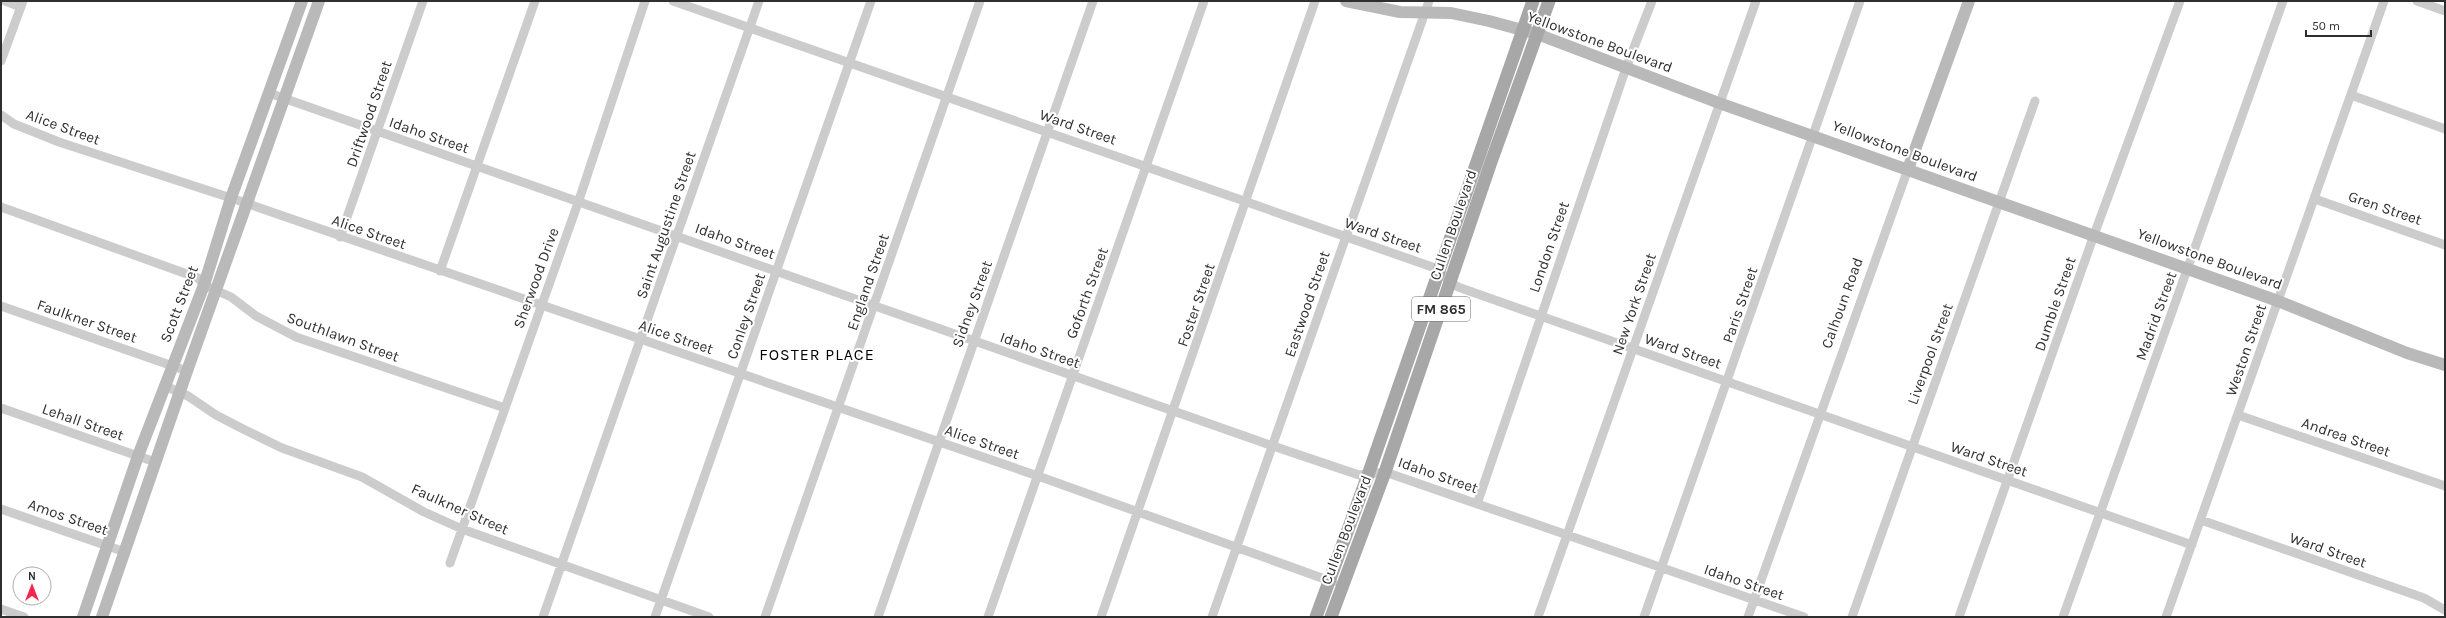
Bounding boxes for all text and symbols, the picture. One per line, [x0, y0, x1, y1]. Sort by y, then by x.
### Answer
street label: Yellowstone Boulevard [1525, 7, 1675, 77]
scale bar [2306, 12, 2371, 38]
text: 50 m [2312, 19, 2340, 33]
street label: Driftwood Street [342, 58, 396, 170]
street label: Alice Street [24, 105, 103, 149]
street label: Ward Street [1037, 105, 1119, 149]
street label: Idaho Street [387, 113, 472, 157]
street label: Yellowstone Boulevard [1830, 116, 1980, 186]
street label: Saint Augustine Street [632, 149, 700, 301]
street label: Cullen Boulevard [1426, 167, 1480, 283]
street label: Gren Street [2346, 187, 2424, 229]
street label: London Street [1525, 199, 1573, 295]
street label: Alice Street [329, 211, 409, 253]
street label: Ward Street [1342, 213, 1424, 257]
street label: Idaho Street [693, 219, 778, 263]
street label: Yellowstone Boulevard [2135, 224, 2285, 294]
street label: Sherwood Drive [509, 225, 563, 331]
street label: England Street [843, 231, 893, 333]
street label: Goforth Street [1062, 244, 1112, 341]
street label: Eastwood Street [1280, 248, 1334, 359]
street label: New York Street [1608, 250, 1660, 357]
street label: Dumble Street [2030, 254, 2080, 354]
street label: Calhoun Road [1817, 255, 1867, 351]
street label: Sidney Street [948, 258, 996, 350]
street label: Foster Street [1173, 261, 1219, 349]
street label: Scott Street [156, 263, 202, 345]
street label: Paris Street [1719, 264, 1761, 345]
street label: Madrid Street [2132, 269, 2181, 363]
street label: Conley Street [723, 270, 769, 362]
street label: Faulkner Street [35, 295, 140, 347]
road number: FM 865 [1412, 297, 1470, 321]
street label: Liverpool Street [1903, 301, 1957, 407]
street label: Weston Street [2222, 301, 2270, 398]
street label: Southlawn Street [284, 308, 402, 366]
street label: Alice Street [636, 316, 716, 358]
street label: Idaho Street [998, 328, 1083, 372]
street label: Ward Street [1642, 329, 1724, 373]
district label: FOSTER PLACE [759, 345, 875, 364]
street label: Lehall Street [40, 400, 127, 444]
street label: Andrea Street [2299, 413, 2393, 461]
street label: Alice Street [942, 421, 1022, 463]
street label: Ward Street [1948, 437, 2030, 481]
street label: Idaho Street [1396, 453, 1481, 497]
street label: Cullen Boulevard [1317, 473, 1375, 587]
street label: Faulkner Street [409, 480, 512, 539]
street label: Amos Street [26, 495, 111, 539]
street label: Ward Street [2287, 528, 2369, 572]
street label: Idaho Street [1702, 560, 1787, 604]
north arrow [12, 566, 52, 606]
text: N [28, 570, 36, 583]

